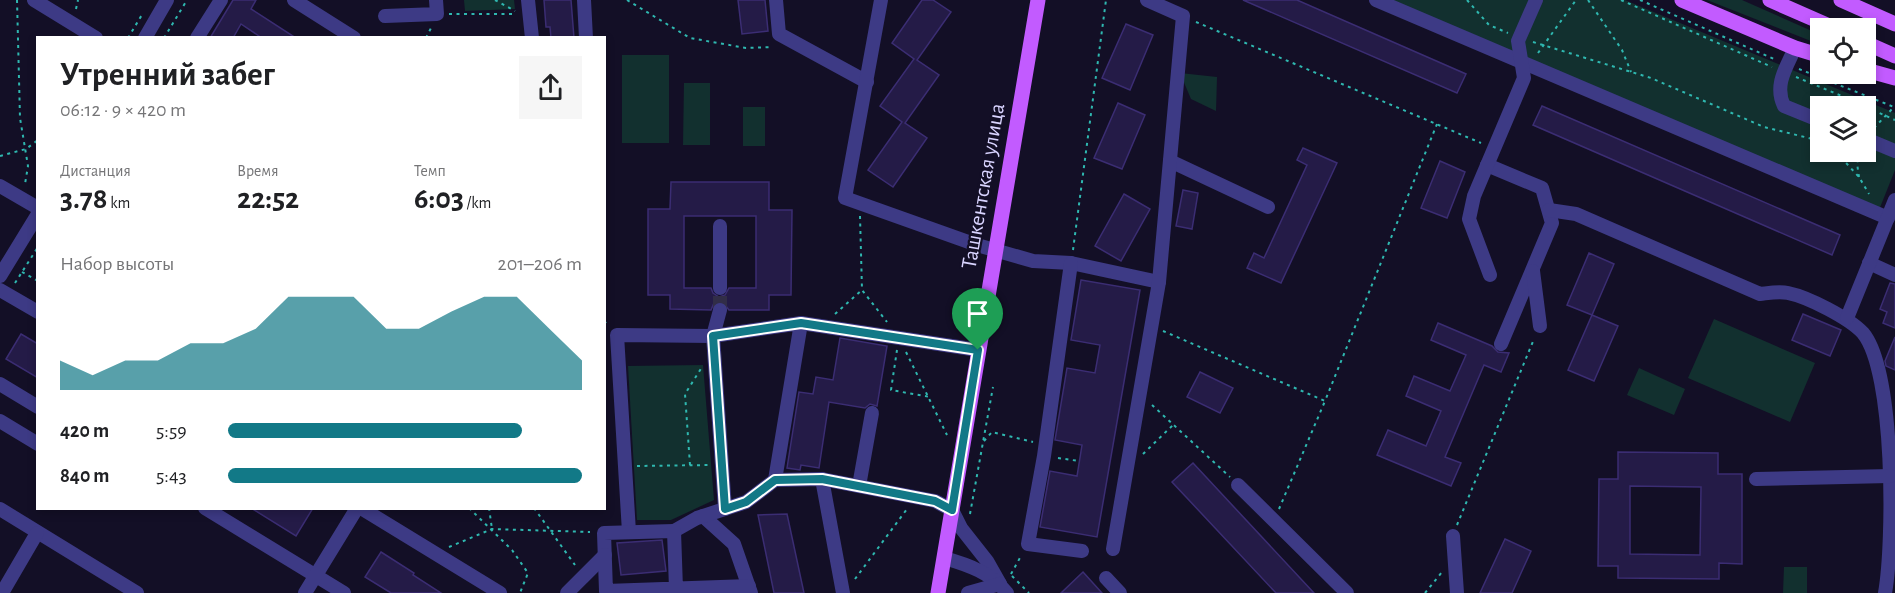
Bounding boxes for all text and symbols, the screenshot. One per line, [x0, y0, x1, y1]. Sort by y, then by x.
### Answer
map controls [1810, 18, 1876, 162]
button: locate [1810, 18, 1876, 84]
button: share [519, 56, 582, 119]
text: Утренний забег [60, 59, 275, 92]
button: layers [1810, 96, 1876, 162]
text: 06:12 · 9 × 420 m [60, 100, 186, 120]
street label: Ташкентская улица [958, 102, 1008, 270]
text: Дистанция [60, 163, 131, 179]
text: Время [237, 163, 279, 179]
text: Темп [414, 163, 446, 179]
text: 3.78 [60, 184, 108, 214]
text: 22:52 [237, 184, 299, 214]
text: 6:03 [414, 184, 464, 214]
text: km [108, 195, 130, 211]
text: /km [464, 195, 491, 211]
text: Набор высоты [60, 254, 174, 274]
text: 201–206 m [498, 254, 582, 274]
pin [952, 288, 1003, 350]
icon: arrive [961, 297, 994, 330]
text: 420 m [60, 421, 109, 441]
text: 5:59 [156, 421, 187, 441]
text: 840 m [60, 466, 110, 486]
text: 5:43 [156, 466, 187, 486]

